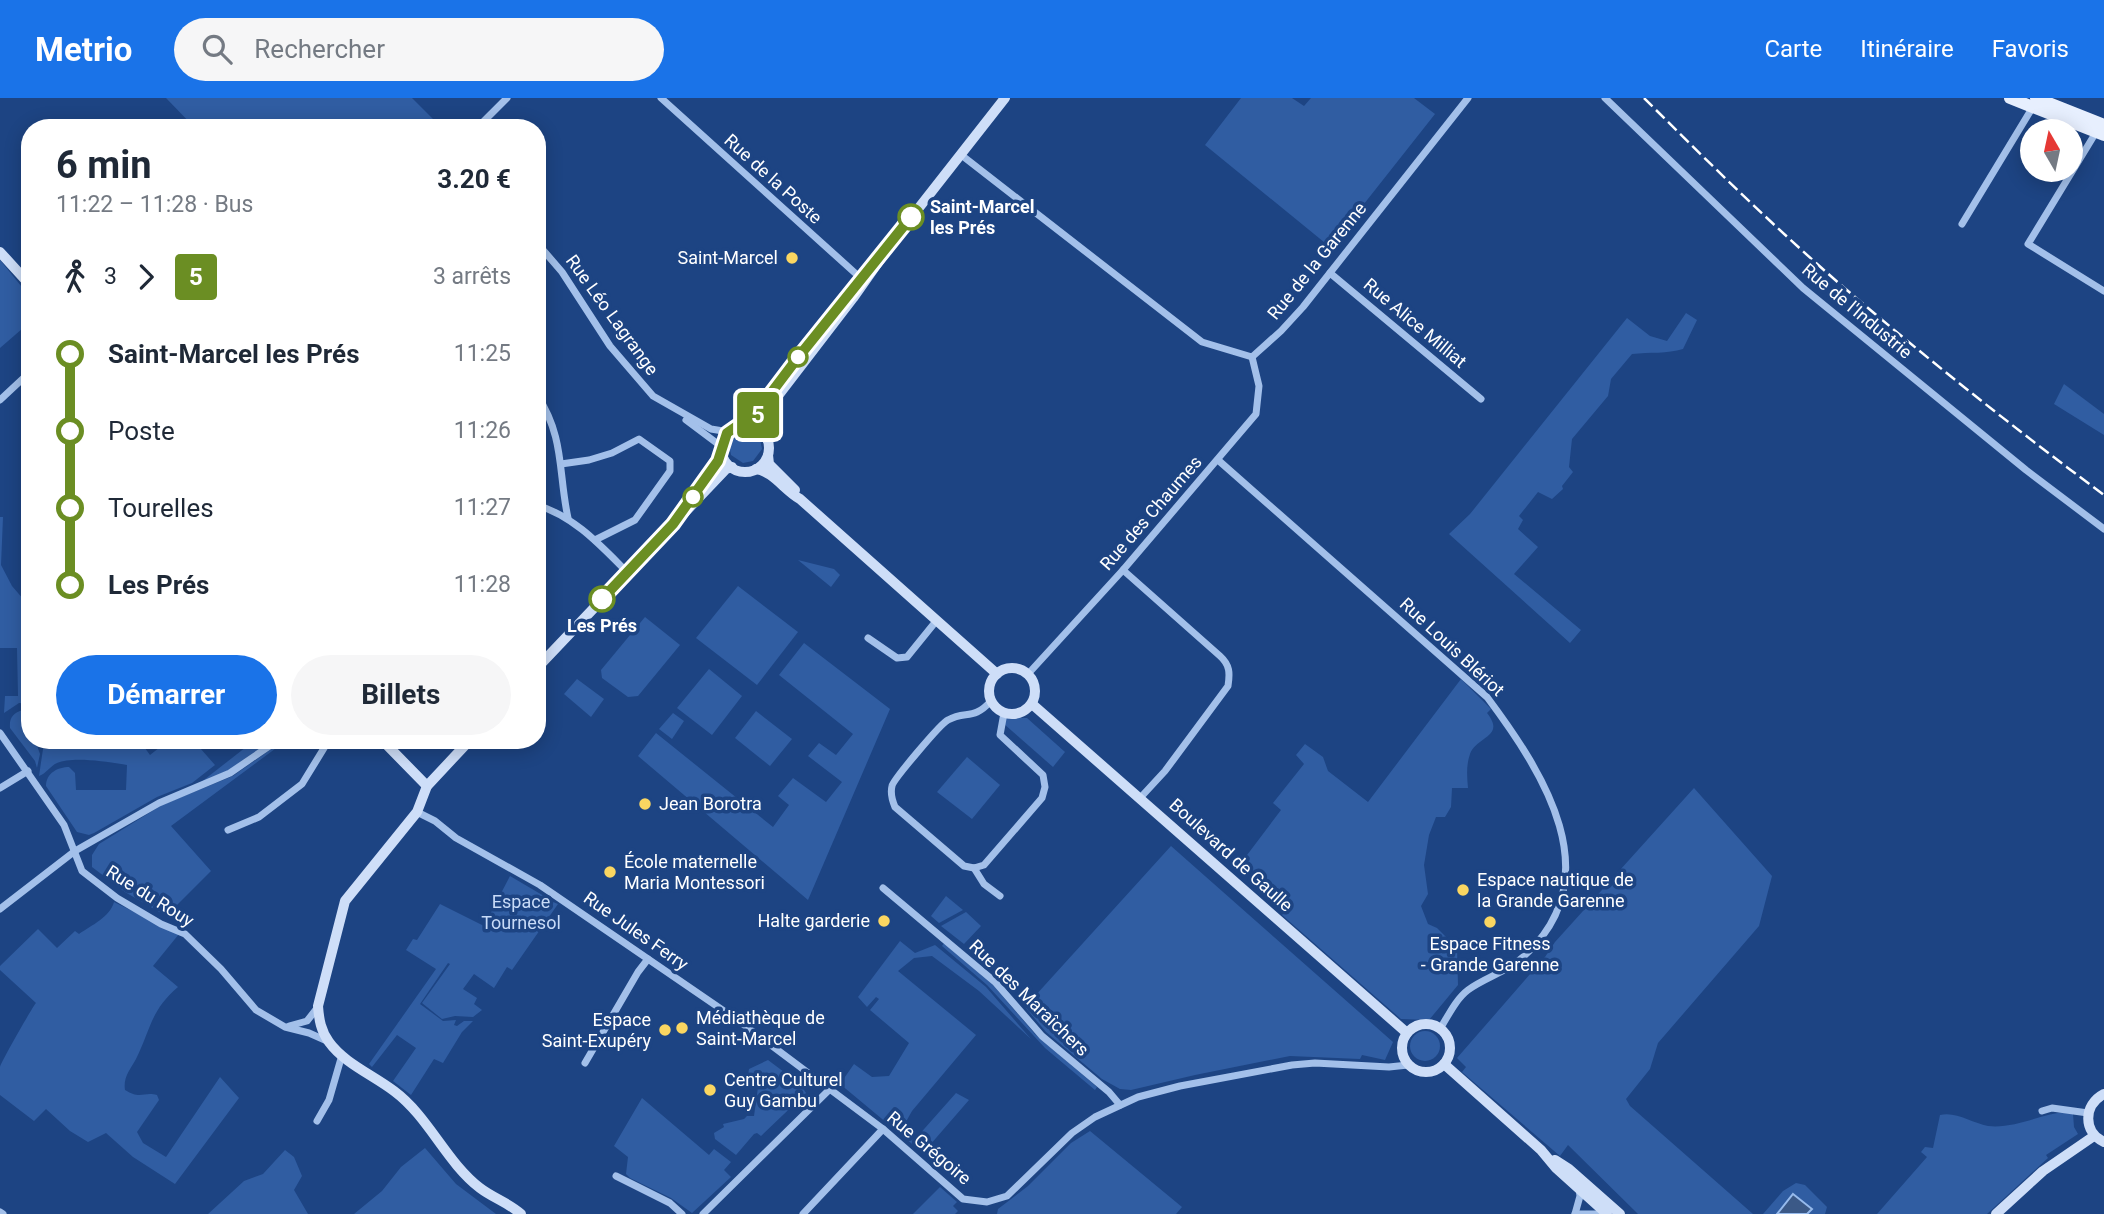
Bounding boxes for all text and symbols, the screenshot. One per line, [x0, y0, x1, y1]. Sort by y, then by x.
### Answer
search box [174, 18, 664, 81]
text: Metrio [35, 30, 132, 69]
icon: search [198, 30, 236, 68]
text: Rechercher [254, 34, 385, 64]
text: Carte [1764, 35, 1822, 63]
text: Itinéraire [1860, 35, 1954, 63]
text: Favoris [1992, 35, 2069, 63]
north arrow [2020, 119, 2082, 182]
map controls [2020, 119, 2083, 182]
street label: Rue de la Poste [720, 129, 826, 228]
text: 6 min [56, 143, 152, 187]
text: 3.20 € [437, 164, 511, 194]
text: 11:22 – 11:28 · Bus [56, 191, 253, 218]
place label: Saint-Marcel les Prés [930, 196, 1034, 238]
street label: Rue de la Garenne [1263, 198, 1370, 324]
marker: Saint-Marcel les Prés [898, 204, 924, 230]
place label: Saint-Marcel [678, 247, 778, 268]
street label: Rue Léo Lagrange [562, 250, 663, 379]
marker: Saint-Marcel [784, 250, 800, 266]
icon: walk [56, 258, 94, 296]
icon: forward [127, 258, 165, 296]
street label: Rue de l'Industrie [1798, 259, 1916, 363]
text: 3 [104, 263, 117, 290]
text: 5 [189, 263, 203, 291]
text: 3 arrêts [433, 263, 511, 290]
street label: Rue Alice Milliat [1360, 273, 1471, 372]
text: Saint-Marcel les Prés [108, 339, 359, 369]
text: 11:25 [454, 340, 511, 367]
unlabelled marker [788, 347, 808, 367]
line badge: 5 [735, 392, 781, 438]
text: 5 [751, 401, 765, 429]
text: Poste [108, 416, 175, 446]
text: 11:26 [454, 417, 511, 444]
street label: Rue des Chaumes [1095, 451, 1206, 574]
unlabelled marker [683, 487, 703, 507]
text: Tourelles [108, 493, 214, 523]
text: 11:27 [454, 494, 511, 521]
text: Les Prés [108, 570, 209, 600]
text: 11:28 [454, 571, 511, 598]
marker: Les Prés [589, 586, 615, 612]
street label: Rue Louis Blériot [1396, 593, 1509, 700]
place label: Les Prés [567, 615, 637, 636]
button: Démarrer [56, 655, 277, 735]
button: Billets [291, 655, 511, 735]
place label: Jean Borotra [659, 793, 762, 814]
street label: Boulevard de Gaulle [1165, 794, 1297, 915]
marker: Jean Borotra [637, 796, 653, 812]
place label: École maternelle Maria Montessori [624, 851, 765, 893]
street label: Rue du Rouy [103, 860, 198, 931]
marker: École maternelle Maria Montessori [602, 864, 618, 880]
place label: Espace nautique de la Grande Garenne [1477, 869, 1634, 911]
marker: Espace nautique de la Grande Garenne [1455, 882, 1471, 898]
street label: Rue Jules Ferry [580, 887, 693, 975]
park label: Espace Tournesol [481, 891, 561, 933]
place label: Halte garderie [758, 910, 870, 931]
marker: Halte garderie [876, 913, 892, 929]
marker: Espace Fitness - Grande Garenne [1482, 914, 1498, 930]
place label: Espace Fitness - Grande Garenne [1421, 933, 1559, 975]
street label: Rue des Maraîchers [965, 935, 1094, 1060]
place label: Médiathèque de Saint-Marcel [696, 1007, 825, 1049]
place label: Espace Saint-Exupéry [542, 1009, 651, 1051]
marker: Médiathèque de Saint-Marcel [674, 1020, 690, 1036]
marker: Espace Saint-Exupéry [657, 1022, 673, 1038]
place label: Centre Culturel Guy Gambu [724, 1069, 843, 1111]
marker: Centre Culturel Guy Gambu [702, 1082, 718, 1098]
street label: Rue Grégoire [883, 1106, 976, 1189]

